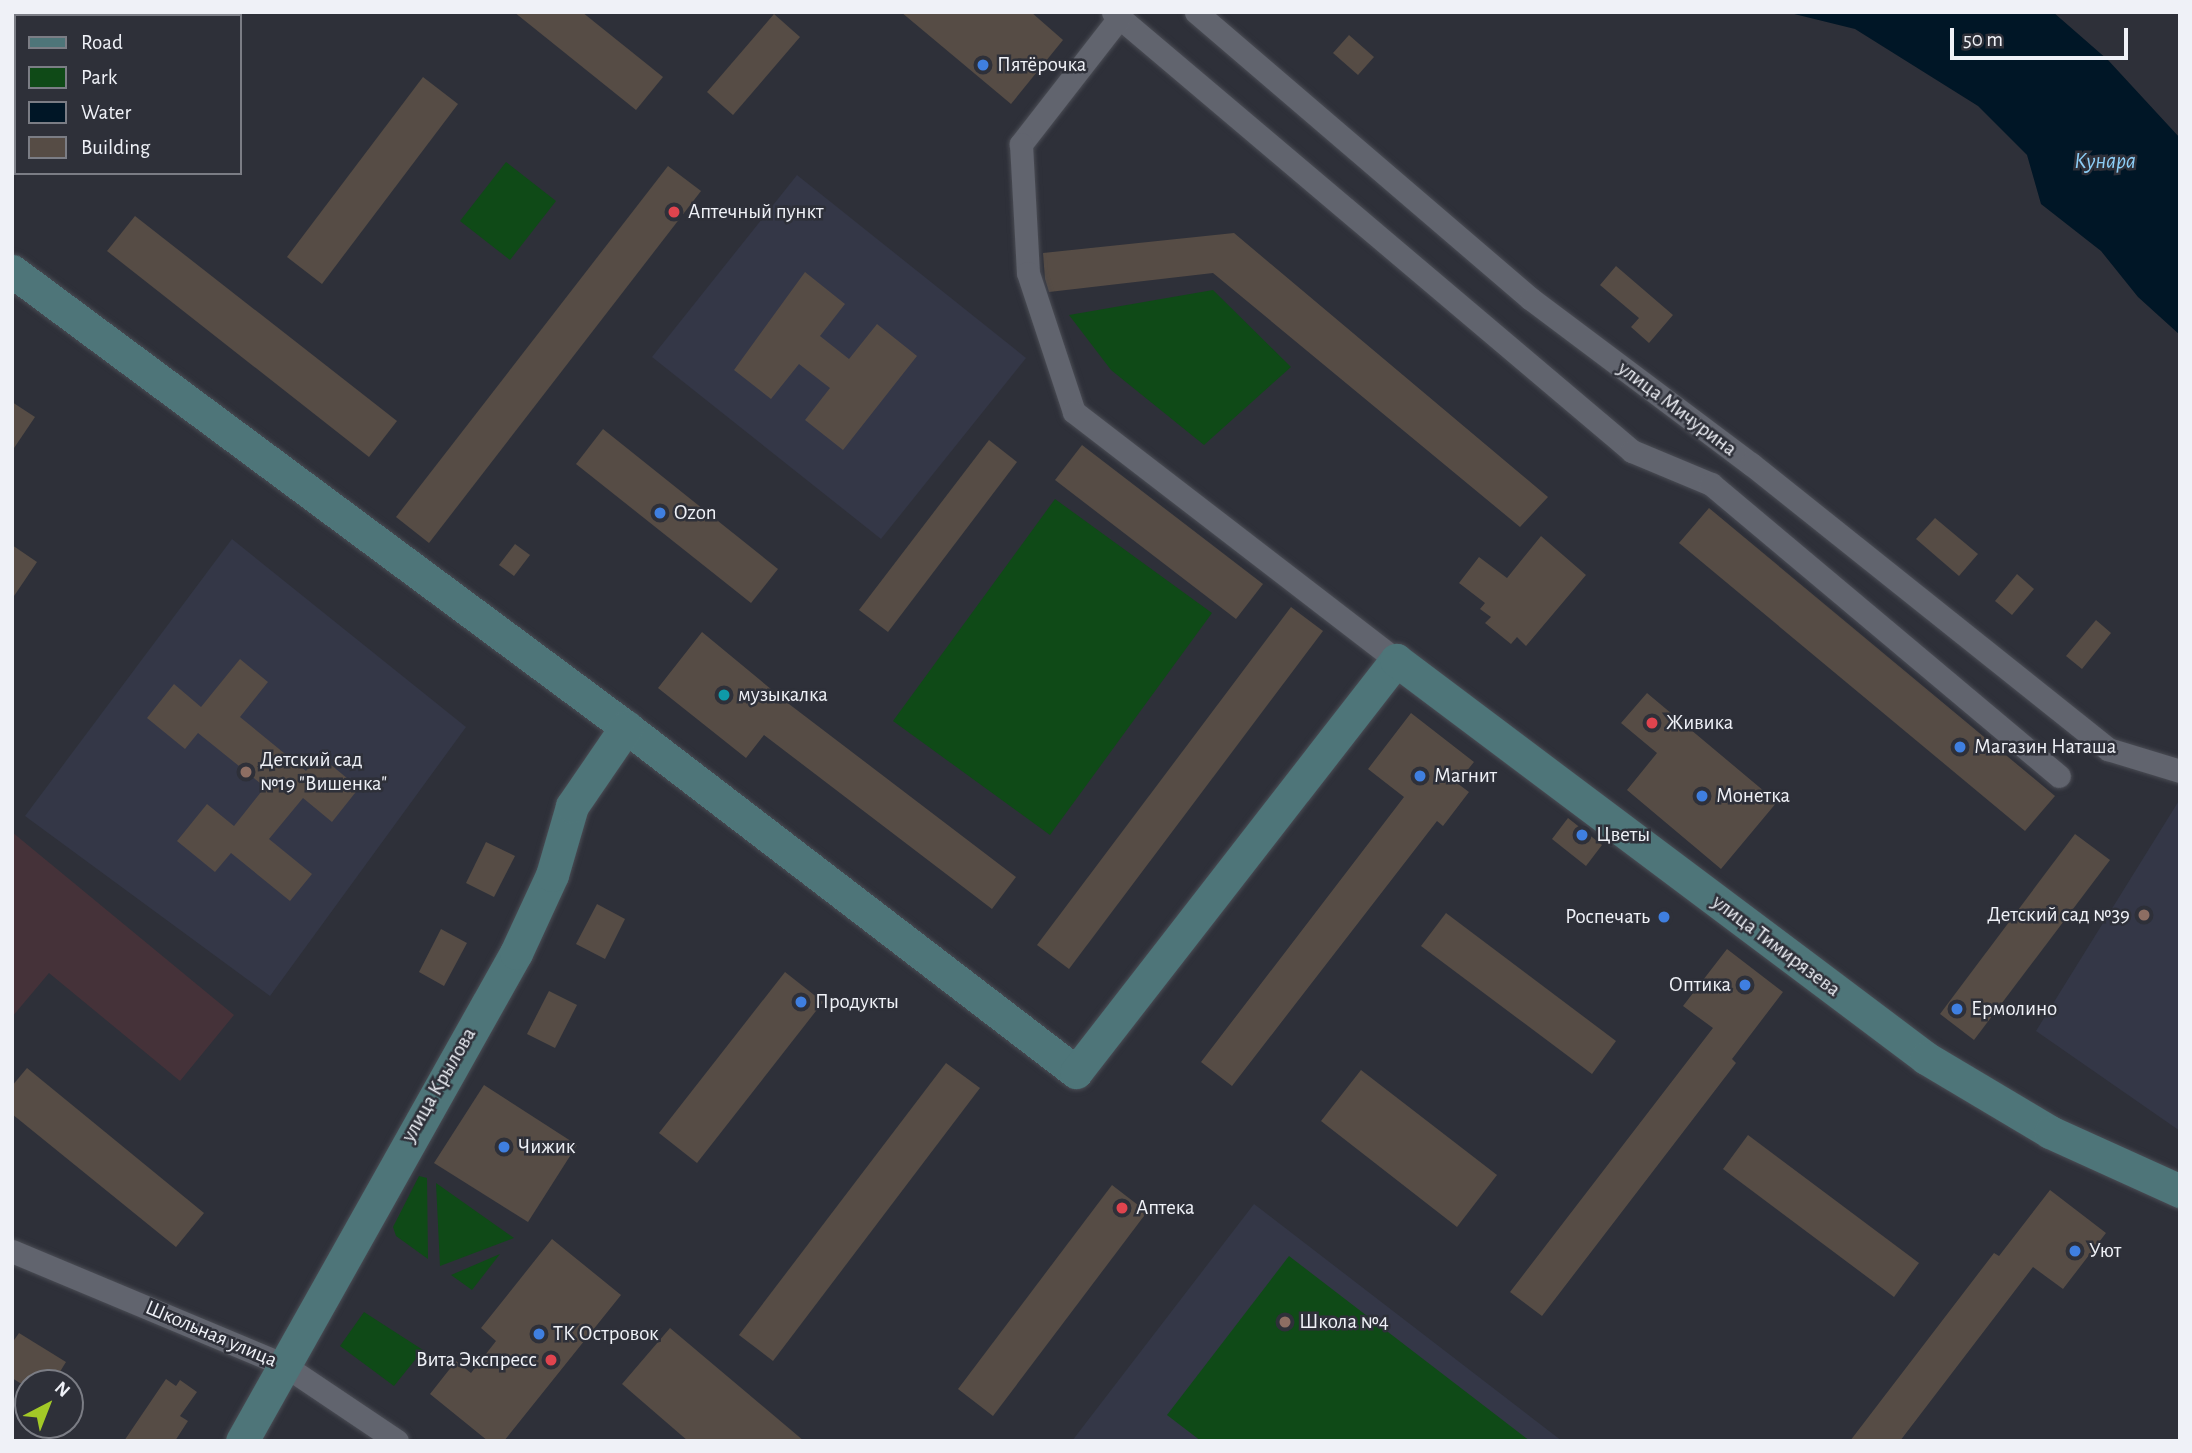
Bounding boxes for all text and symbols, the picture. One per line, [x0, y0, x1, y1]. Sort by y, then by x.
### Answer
legend [14, 14, 242, 175]
scale bar [1954, 14, 2132, 58]
text: 50 m [1963, 29, 2003, 50]
text: Road [81, 32, 123, 53]
place label: Пятёрочка [997, 52, 1086, 78]
marker: Пятёрочка [975, 57, 991, 73]
text: Park [81, 67, 117, 88]
text: Water [81, 102, 131, 123]
text: Building [81, 137, 150, 158]
water label: Кунара [2074, 148, 2136, 176]
place label: Аптечный пункт [688, 199, 824, 225]
marker: Аптечный пункт [666, 204, 682, 220]
street label: улица Мичурина [1613, 356, 1741, 462]
place label: Ozon [674, 500, 717, 526]
marker: Ozon [652, 505, 668, 521]
place label: музыкалка [738, 682, 828, 708]
marker: музыкалка [716, 687, 732, 703]
place label: Живика [1666, 710, 1733, 736]
marker: Живика [1644, 715, 1660, 731]
place label: Магазин Наташа [1974, 734, 2116, 760]
marker: Магазин Наташа [1952, 739, 1968, 755]
place label: Детский сад №19 "Вишенка" [260, 747, 387, 797]
place label: Магнит [1434, 763, 1497, 789]
marker: Детский сад №19 "Вишенка" [238, 764, 254, 780]
marker: Магнит [1412, 768, 1428, 784]
place label: Монетка [1716, 783, 1790, 809]
marker: Монетка [1694, 788, 1710, 804]
place label: Цветы [1596, 822, 1650, 848]
marker: Цветы [1574, 827, 1590, 843]
street label: улица Тимирязева [1707, 890, 1845, 1002]
place label: Детский сад №39 [1987, 902, 2130, 928]
place label: Роспечать [1565, 904, 1650, 930]
marker: Детский сад №39 [2136, 907, 2152, 923]
marker: Роспечать [1656, 909, 1672, 925]
place label: Оптика [1669, 972, 1731, 998]
marker: Оптика [1737, 977, 1753, 993]
place label: Продукты [815, 989, 899, 1015]
marker: Продукты [793, 994, 809, 1010]
place label: Ермолино [1971, 996, 2057, 1022]
marker: Ермолино [1949, 1001, 1965, 1017]
street label: улица Крылова [396, 1023, 482, 1147]
place label: Чижик [518, 1134, 575, 1160]
marker: Чижик [496, 1139, 512, 1155]
place label: Аптека [1136, 1195, 1195, 1221]
marker: Аптека [1114, 1200, 1130, 1216]
place label: Уют [2089, 1238, 2121, 1264]
marker: Уют [2067, 1243, 2083, 1259]
street label: Школьная улица [141, 1295, 281, 1373]
place label: Школа №4 [1299, 1309, 1389, 1335]
marker: Школа №4 [1277, 1314, 1293, 1330]
place label: ТК Островок [553, 1321, 659, 1347]
marker: ТК Островок [531, 1326, 547, 1342]
place label: Вита Экспресс [416, 1347, 537, 1373]
marker: Вита Экспресс [543, 1352, 559, 1368]
north arrow [14, 1369, 84, 1439]
text: N [51, 1378, 73, 1401]

